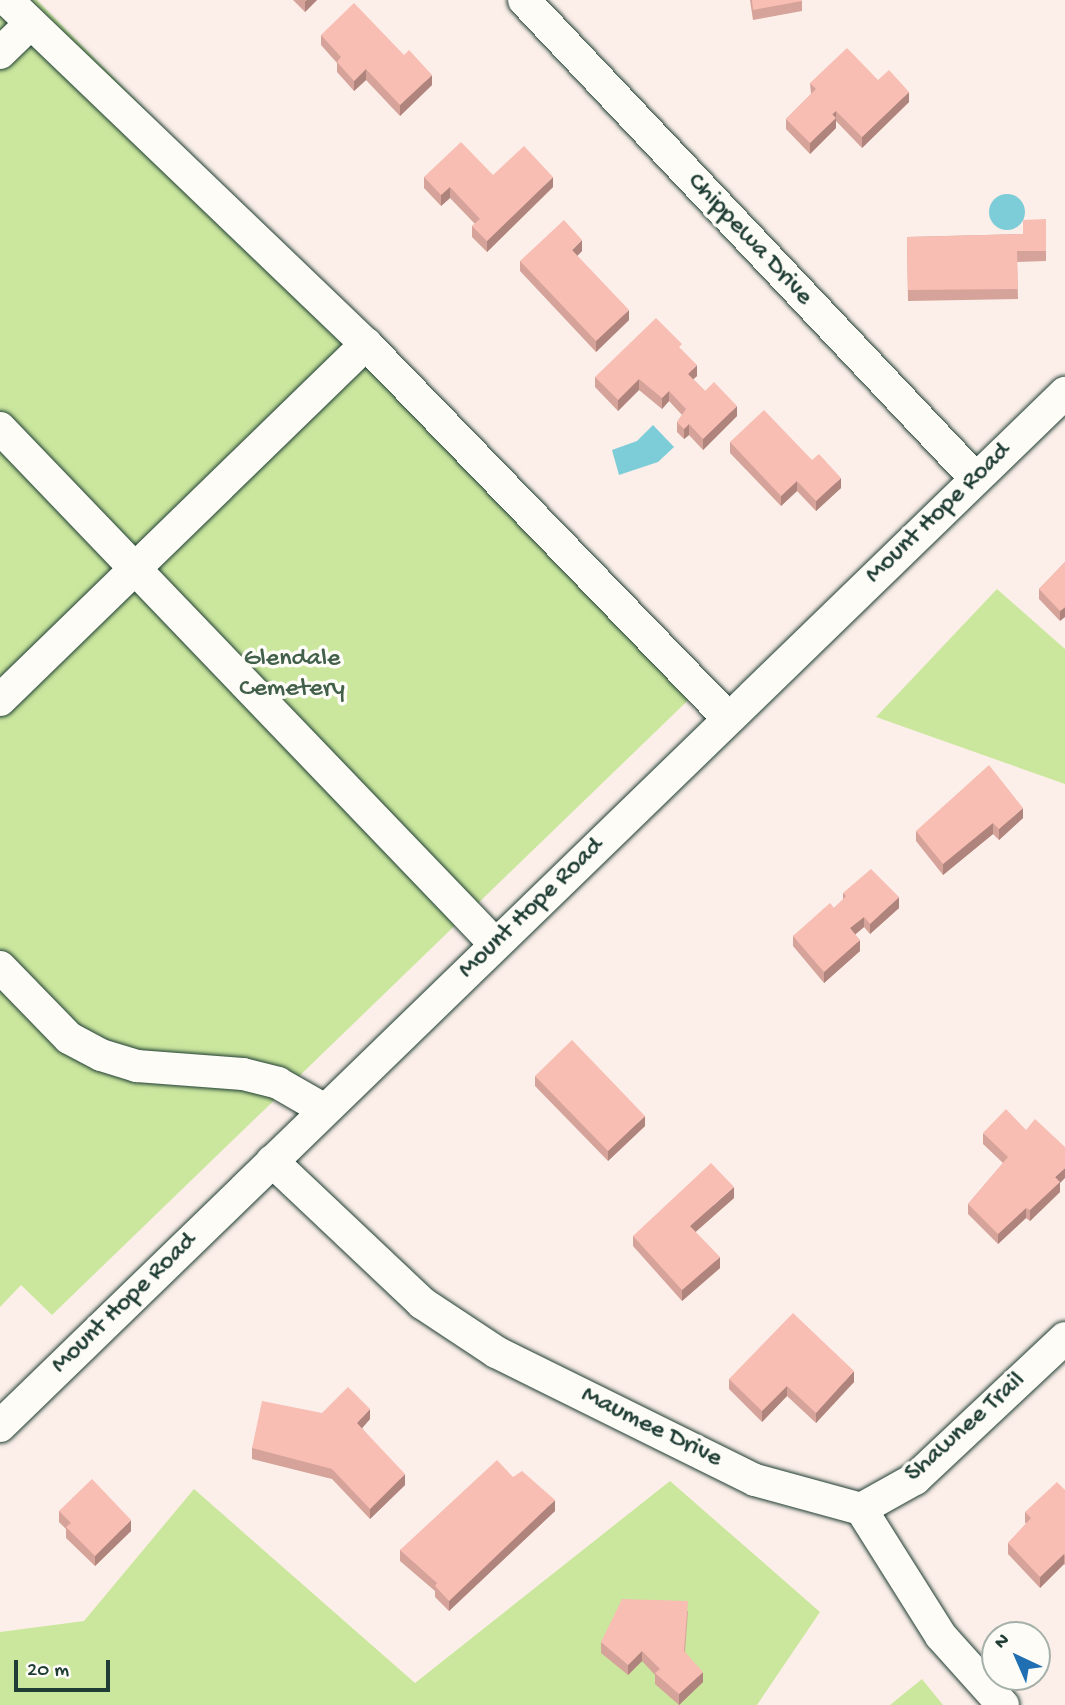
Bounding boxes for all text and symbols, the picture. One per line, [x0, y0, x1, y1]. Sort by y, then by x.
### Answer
street label: Chippewa Drive [680, 167, 818, 313]
street label: Mount Hope Road [860, 437, 1018, 591]
park label: Glendale Cemetery [239, 644, 345, 706]
street label: Mount Hope Road [453, 832, 611, 986]
street label: Mount Hope Road [46, 1227, 204, 1381]
street label: Shawnee Trail [899, 1366, 1033, 1490]
street label: Maumee Drive [575, 1380, 727, 1476]
north arrow [981, 1621, 1051, 1691]
text: N [990, 1629, 1015, 1655]
scale bar [18, 1646, 114, 1690]
text: 20 m [27, 1659, 69, 1684]

